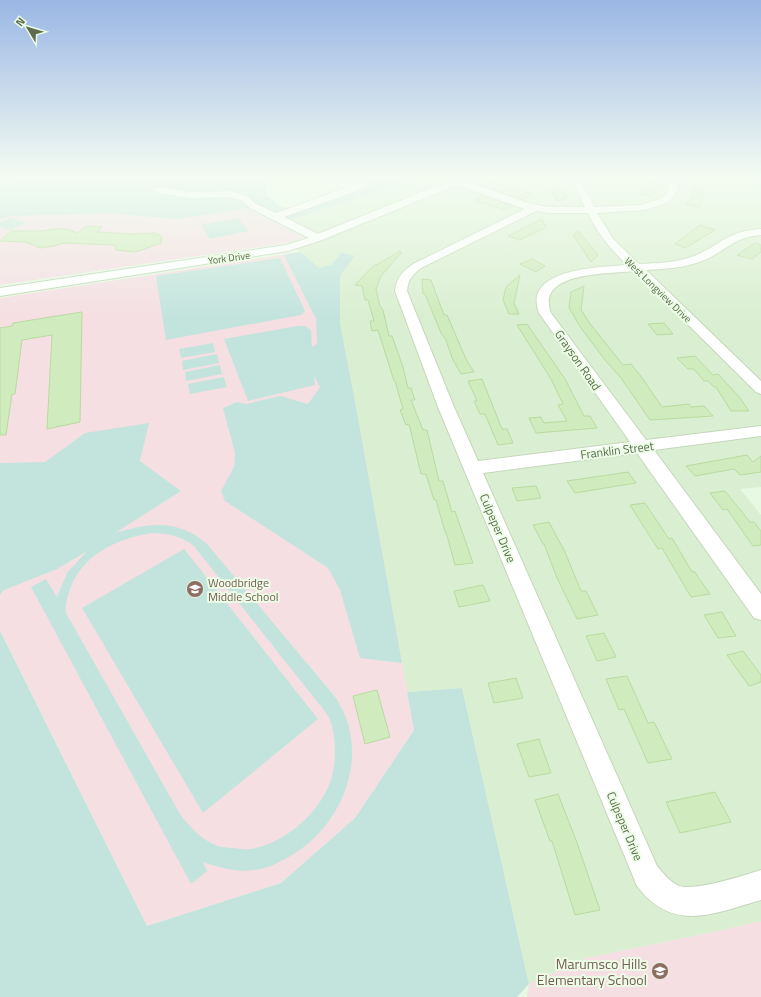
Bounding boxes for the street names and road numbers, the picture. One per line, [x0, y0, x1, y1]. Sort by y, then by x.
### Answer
street label: York Drive [207, 248, 251, 268]
street label: West Longview Drive [621, 254, 695, 326]
street label: Grayson Road [550, 326, 606, 394]
street label: Franklin Street [579, 436, 656, 464]
street label: Culpeper Drive [475, 491, 521, 565]
street label: Culpeper Drive [602, 789, 648, 863]

